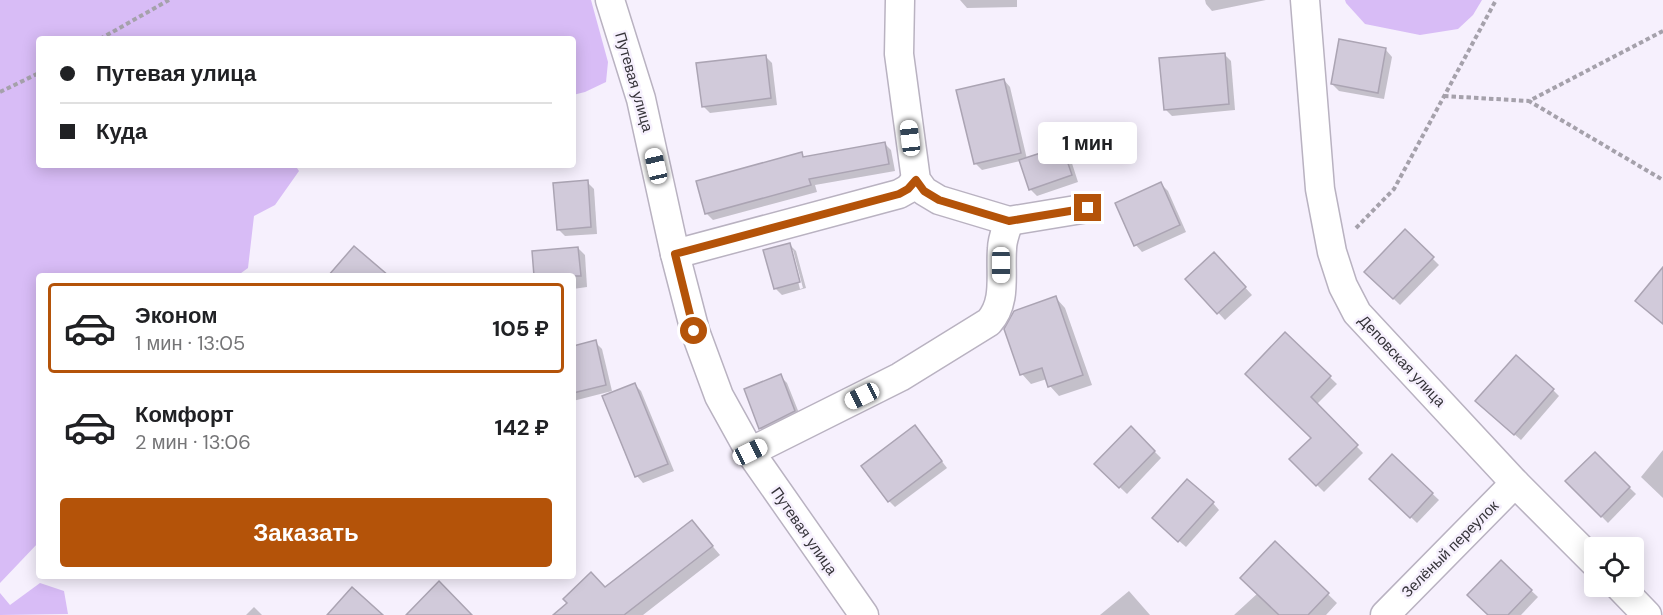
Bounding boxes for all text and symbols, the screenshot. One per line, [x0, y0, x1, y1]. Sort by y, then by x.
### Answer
street label: Путевая улица [610, 30, 658, 135]
text: Путевая улица [96, 59, 256, 88]
text: Куда [96, 117, 147, 146]
car [899, 119, 921, 157]
callout: 1 мин [1038, 121, 1138, 163]
text: 1 мин [1062, 130, 1113, 156]
car [643, 146, 669, 186]
route end [1074, 194, 1101, 221]
car [992, 247, 1010, 283]
icon: car [63, 301, 117, 355]
text: Эконом [135, 301, 218, 330]
street label: Деповская улица [1354, 311, 1450, 412]
text: 105 ₽ [492, 314, 549, 343]
route start [680, 317, 707, 344]
text: 1 мин · 13:05 [135, 330, 245, 356]
car [842, 380, 882, 412]
icon: car [63, 400, 117, 454]
text: Комфорт [135, 400, 234, 429]
text: 142 ₽ [494, 413, 549, 442]
text: 2 мин · 13:06 [135, 429, 251, 455]
car [730, 436, 770, 468]
street label: Путевая улица [766, 483, 842, 579]
street label: Зелёный переулок [1397, 496, 1503, 602]
button: Заказать [60, 498, 552, 567]
map controls [1584, 537, 1644, 597]
button: locate [1584, 537, 1644, 597]

